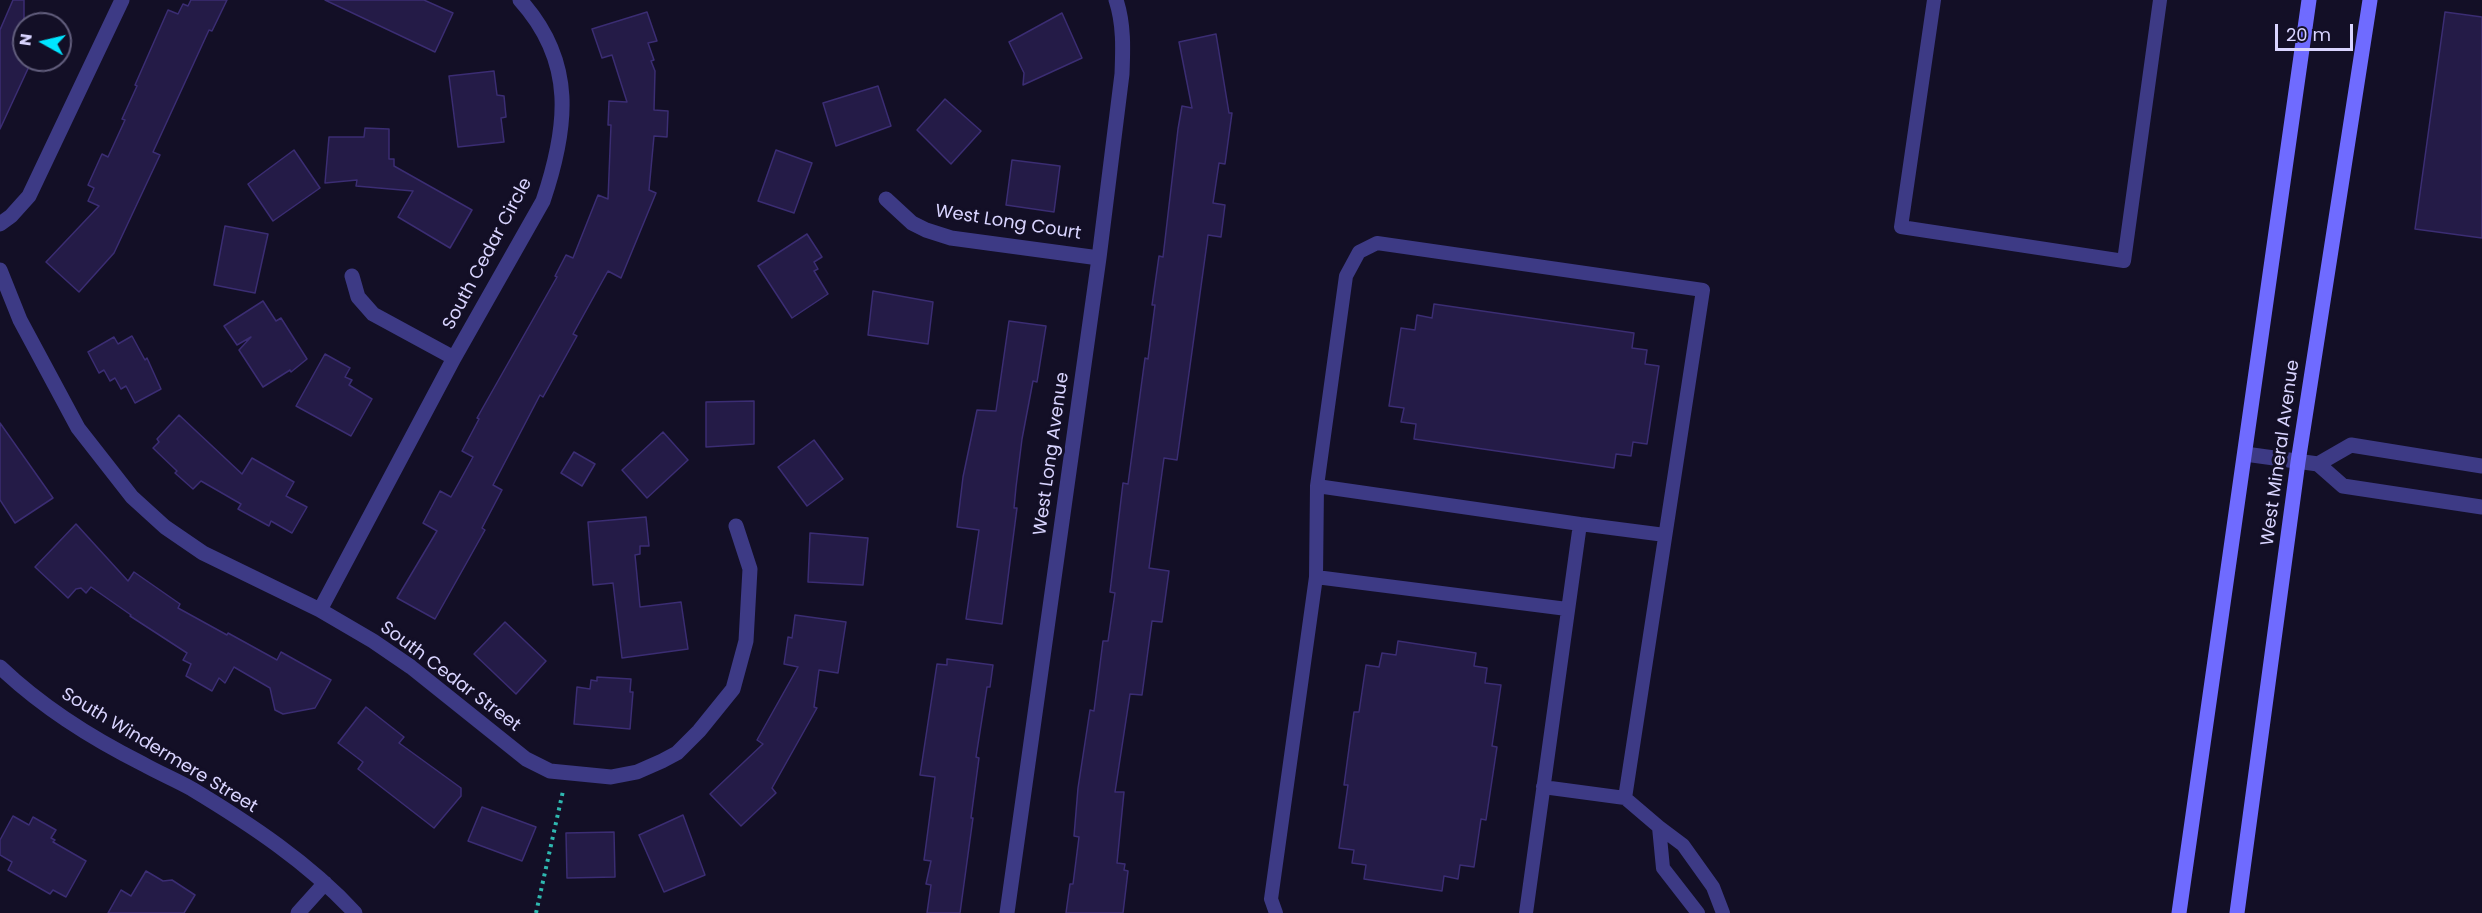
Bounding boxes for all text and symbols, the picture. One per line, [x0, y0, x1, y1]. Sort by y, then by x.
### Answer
north arrow [12, 12, 72, 72]
scale bar [2278, 12, 2356, 50]
text: 20 m [2286, 22, 2331, 47]
text: N [13, 32, 38, 47]
street label: South Cedar Circle [439, 174, 537, 334]
street label: West Long Court [933, 201, 1083, 245]
street label: West Mineral Avenue [2257, 359, 2305, 547]
street label: West Long Avenue [1030, 371, 1074, 537]
street label: South Cedar Street [376, 617, 524, 737]
street label: South Windermere Street [57, 684, 261, 818]

